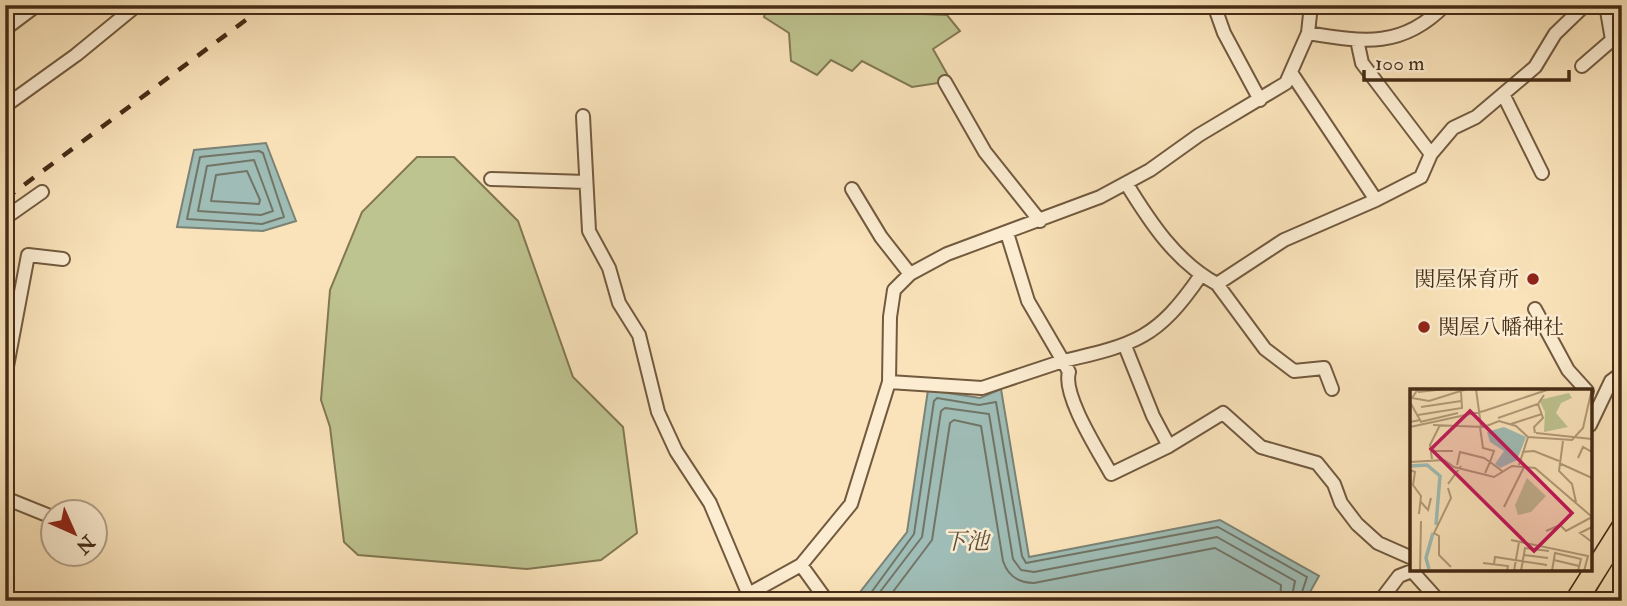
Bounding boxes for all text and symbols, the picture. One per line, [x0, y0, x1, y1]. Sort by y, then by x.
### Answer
scale bar [1364, 38, 1569, 82]
text: 100 m [1375, 50, 1425, 77]
place label: 関屋保育所 [1414, 266, 1519, 293]
marker: 関屋保育所 [1525, 271, 1541, 287]
place label: 関屋八幡神社 [1438, 314, 1564, 341]
marker: 関屋八幡神社 [1416, 319, 1432, 335]
inset map [1410, 389, 1592, 571]
north arrow [38, 498, 108, 568]
water label: 下池 [943, 527, 992, 556]
text: N [70, 529, 101, 560]

